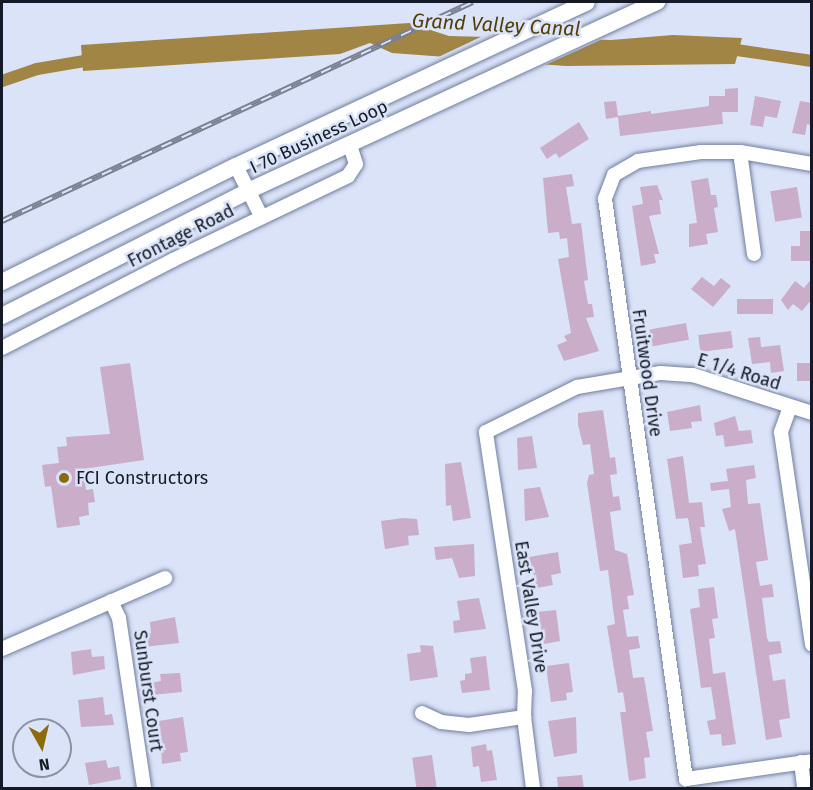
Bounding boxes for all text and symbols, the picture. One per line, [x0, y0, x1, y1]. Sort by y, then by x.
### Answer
water label: Grand Valley Canal [411, 9, 581, 41]
street label: I 70 Business Loop [247, 96, 391, 178]
street label: Frontage Road [124, 200, 238, 272]
street label: Fruitwood Drive [627, 308, 667, 438]
street label: E 1/4 Road [694, 349, 784, 395]
place label: FCI Constructors [76, 467, 208, 489]
marker: FCI Constructors [57, 471, 71, 485]
street label: East Valley Drive [510, 539, 552, 675]
street label: Sunburst Court [129, 629, 167, 753]
north arrow [12, 718, 72, 778]
text: N [38, 754, 51, 774]

